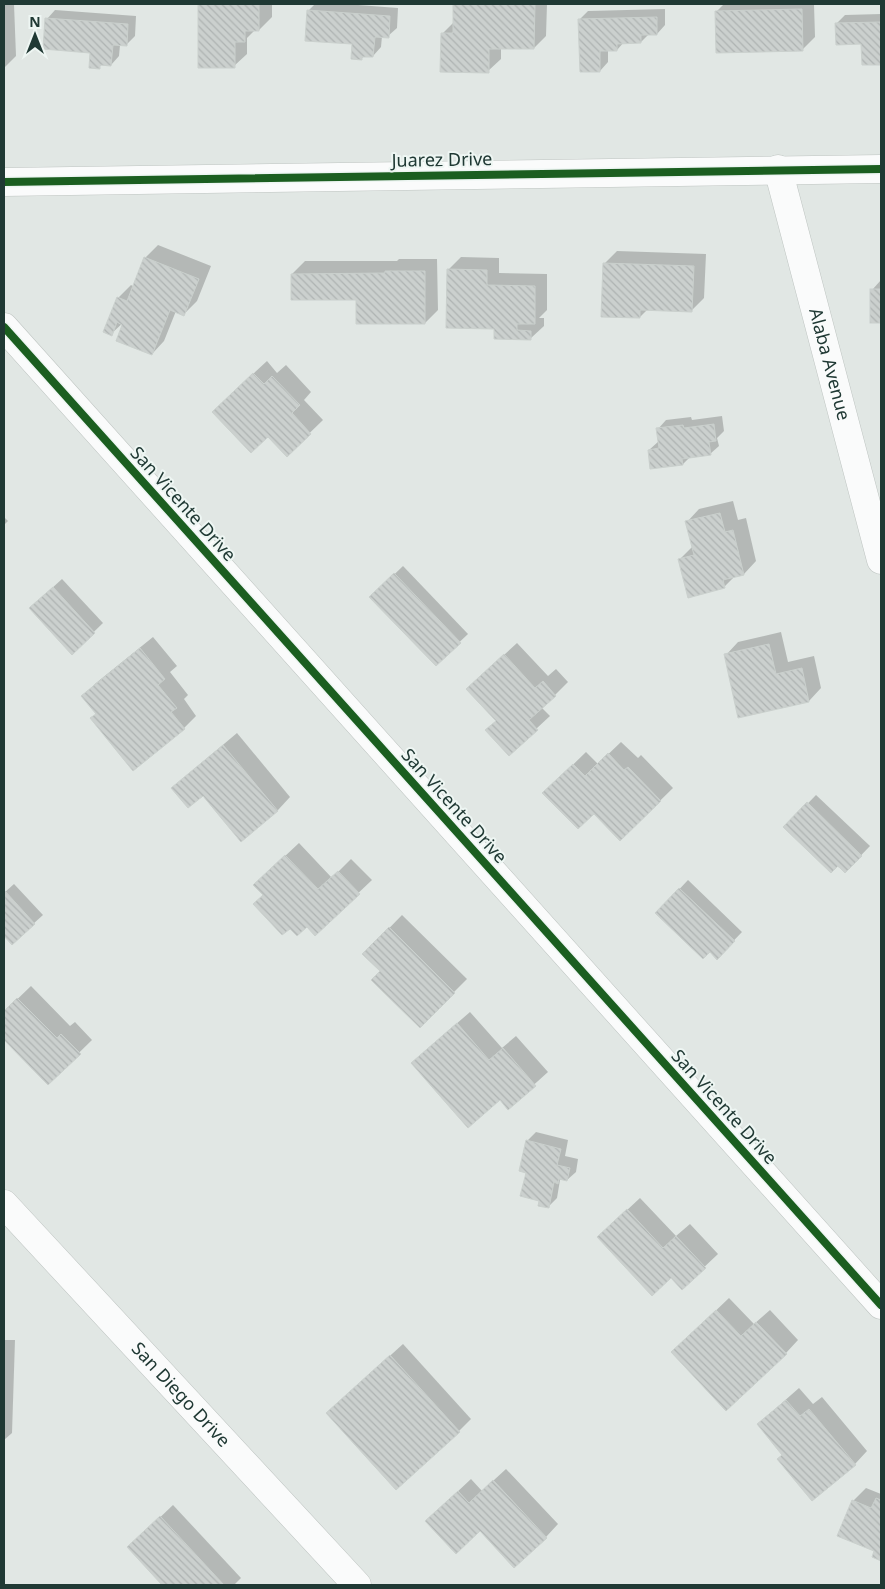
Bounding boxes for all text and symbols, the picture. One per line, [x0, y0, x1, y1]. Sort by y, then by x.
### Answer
north arrow [10, 10, 60, 60]
text: N [29, 12, 41, 31]
street label: Juarez Drive [389, 146, 493, 172]
street label: Alaba Avenue [804, 305, 857, 423]
street label: San Vicente Drive [126, 441, 242, 566]
street label: San Vicente Drive [397, 743, 513, 868]
street label: San Vicente Drive [667, 1044, 783, 1169]
street label: San Diego Drive [127, 1336, 236, 1452]

